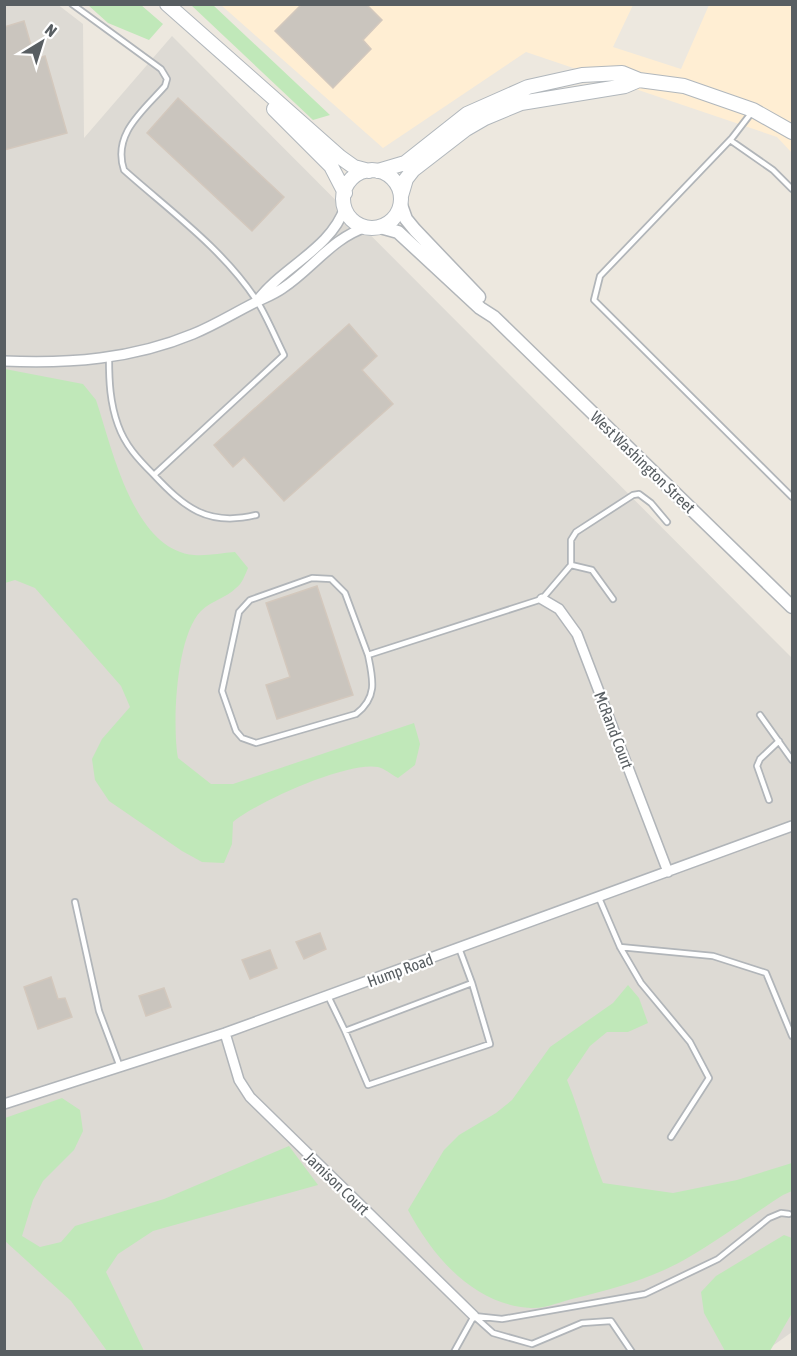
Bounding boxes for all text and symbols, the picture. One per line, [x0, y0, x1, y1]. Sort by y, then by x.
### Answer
north arrow [12, 12, 72, 72]
text: N [42, 20, 61, 40]
street label: West Washington Street [586, 408, 699, 517]
street label: McRand Court [591, 689, 637, 772]
street label: Hump Road [365, 950, 436, 991]
street label: Jamison Court [301, 1148, 373, 1218]

